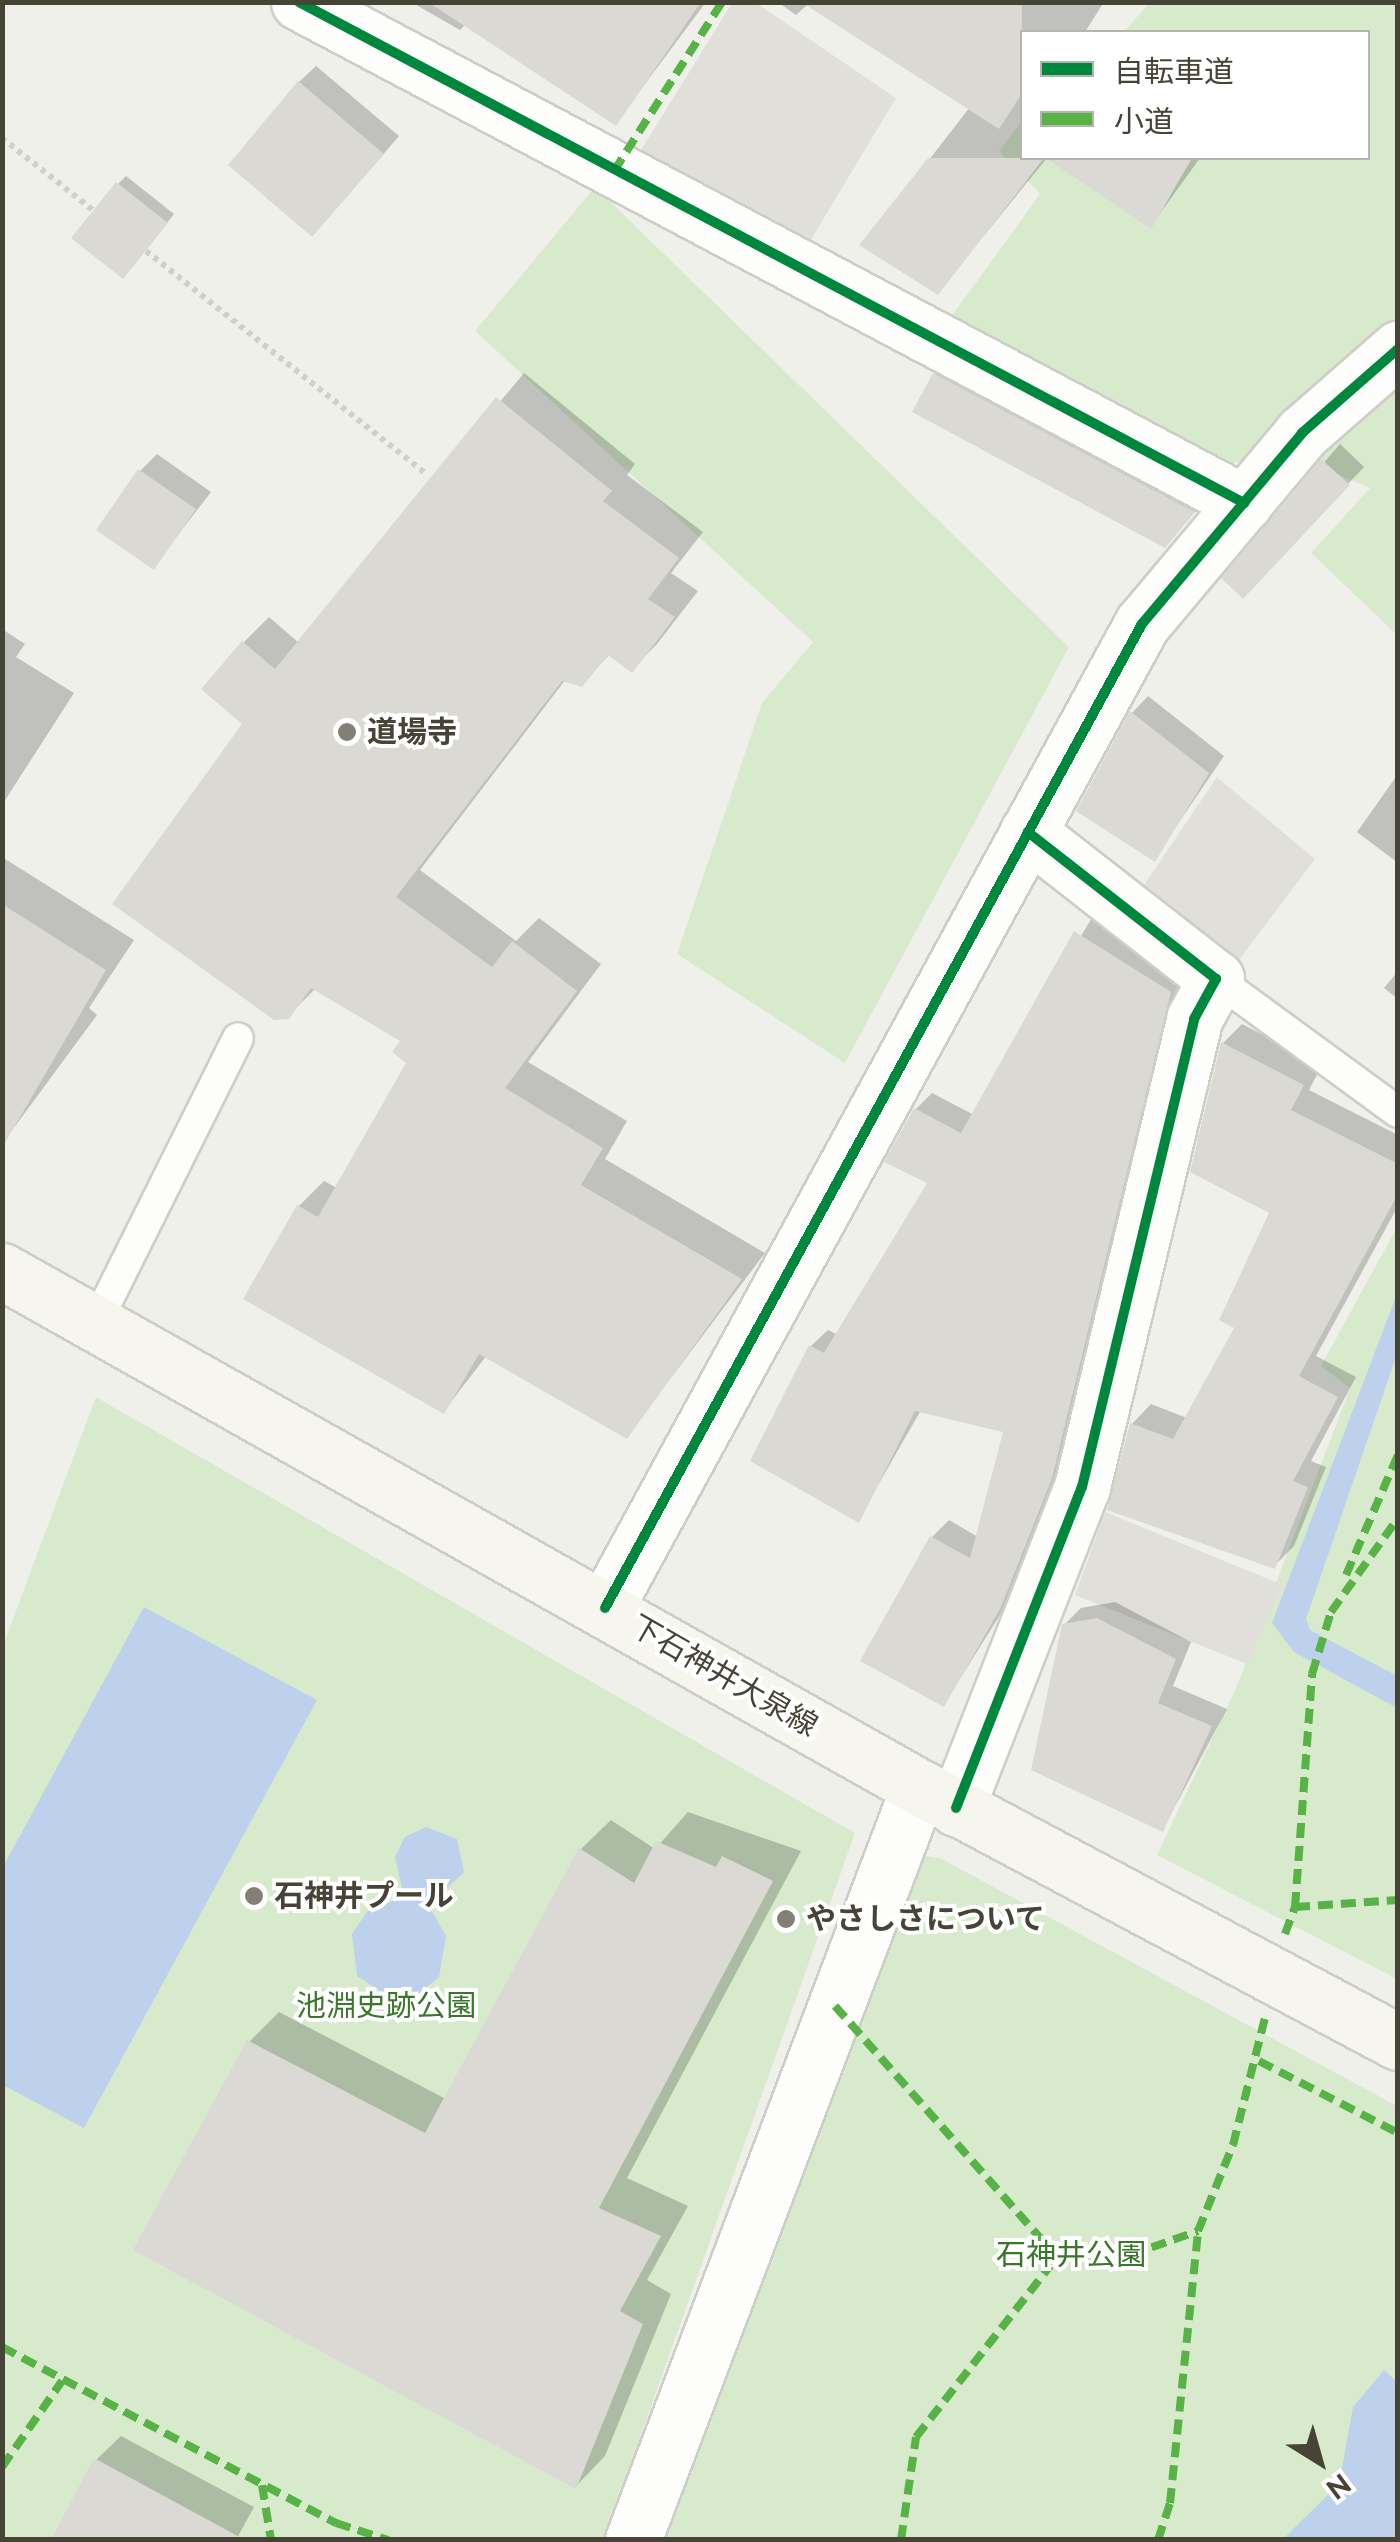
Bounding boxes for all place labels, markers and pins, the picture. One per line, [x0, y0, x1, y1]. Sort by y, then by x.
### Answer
place label: 道場寺 [367, 714, 457, 750]
marker: 道場寺 [336, 721, 358, 743]
place label: 石神井プール [274, 1878, 454, 1914]
marker: 石神井プール [243, 1885, 265, 1907]
place label: やさしさについて [806, 1901, 1046, 1937]
marker: やさしさについて [775, 1908, 797, 1930]

